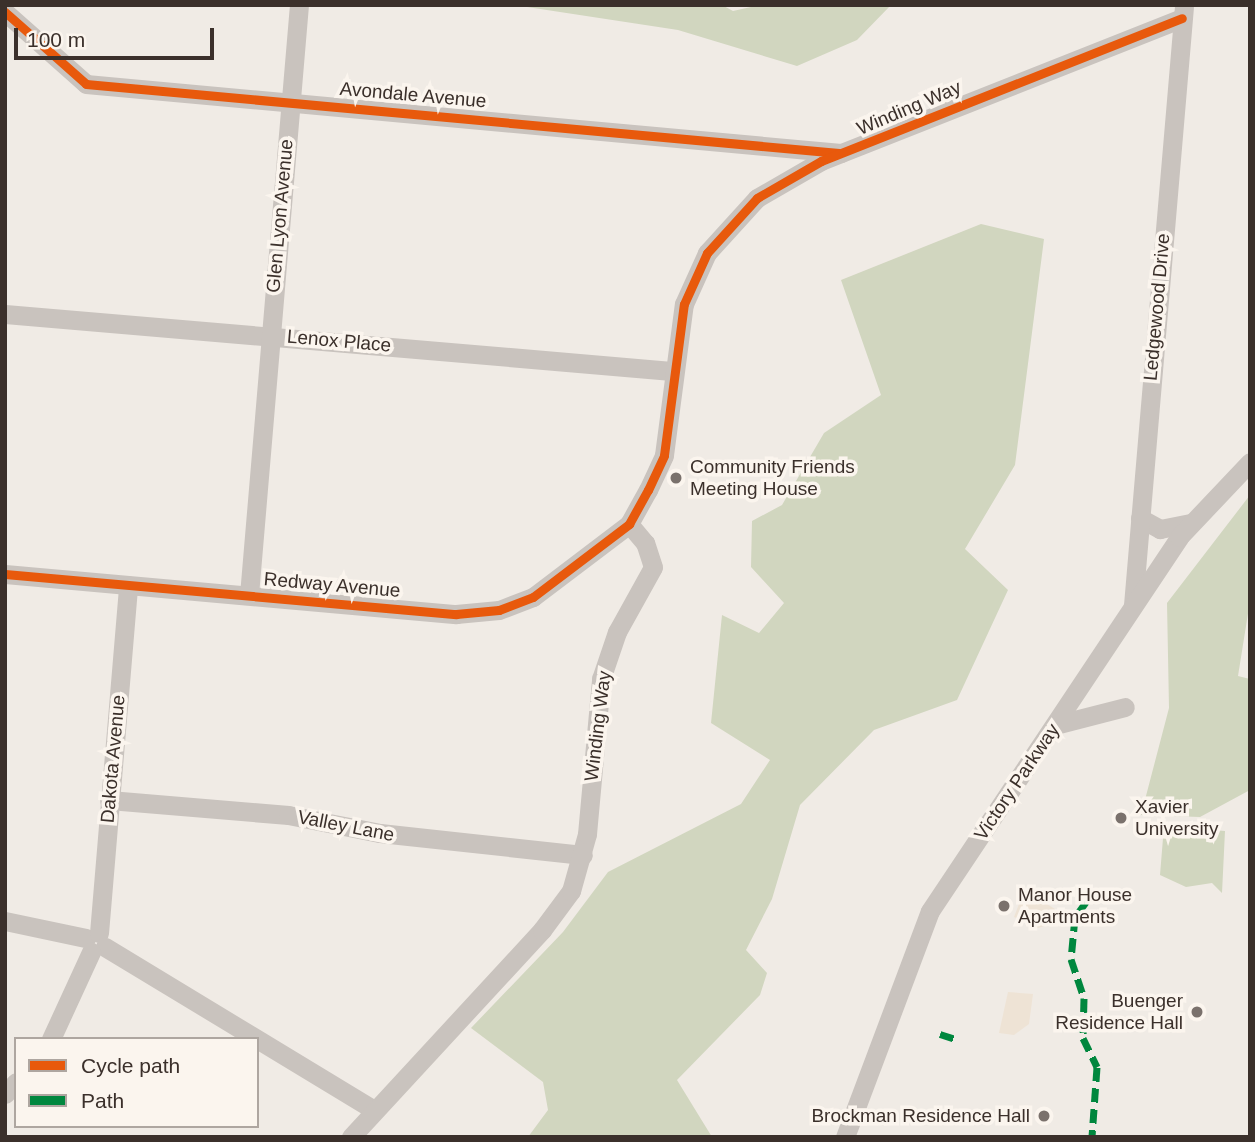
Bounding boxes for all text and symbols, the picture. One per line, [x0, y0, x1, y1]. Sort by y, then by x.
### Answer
scale bar [18, 14, 217, 58]
text: 100 m [27, 28, 85, 51]
street label: Winding Way [853, 76, 965, 140]
street label: Avondale Avenue [338, 77, 488, 113]
street label: Glen Lyon Avenue [262, 138, 298, 294]
street label: Ledgewood Drive [1139, 232, 1175, 382]
street label: Lenox Place [286, 325, 392, 357]
place label: Community Friends Meeting House [690, 456, 855, 500]
marker: Community Friends Meeting House [668, 470, 684, 486]
street label: Redway Avenue [262, 568, 402, 602]
street label: Winding Way [580, 669, 616, 783]
street label: Dakota Avenue [96, 693, 130, 825]
street label: Victory Parkway [970, 719, 1064, 845]
place label: Xavier University [1135, 796, 1218, 840]
street label: Valley Lane [296, 805, 396, 847]
marker: Xavier University [1113, 810, 1129, 826]
place label: Manor House Apartments [1018, 884, 1132, 928]
marker: Manor House Apartments [996, 898, 1012, 914]
place label: Buenger Residence Hall [1055, 990, 1183, 1034]
marker: Buenger Residence Hall [1189, 1004, 1205, 1020]
legend [14, 1037, 259, 1128]
text: Cycle path [81, 1054, 180, 1077]
text: Path [81, 1089, 124, 1112]
place label: Brockman Residence Hall [811, 1105, 1030, 1127]
marker: Brockman Residence Hall [1036, 1108, 1052, 1124]

